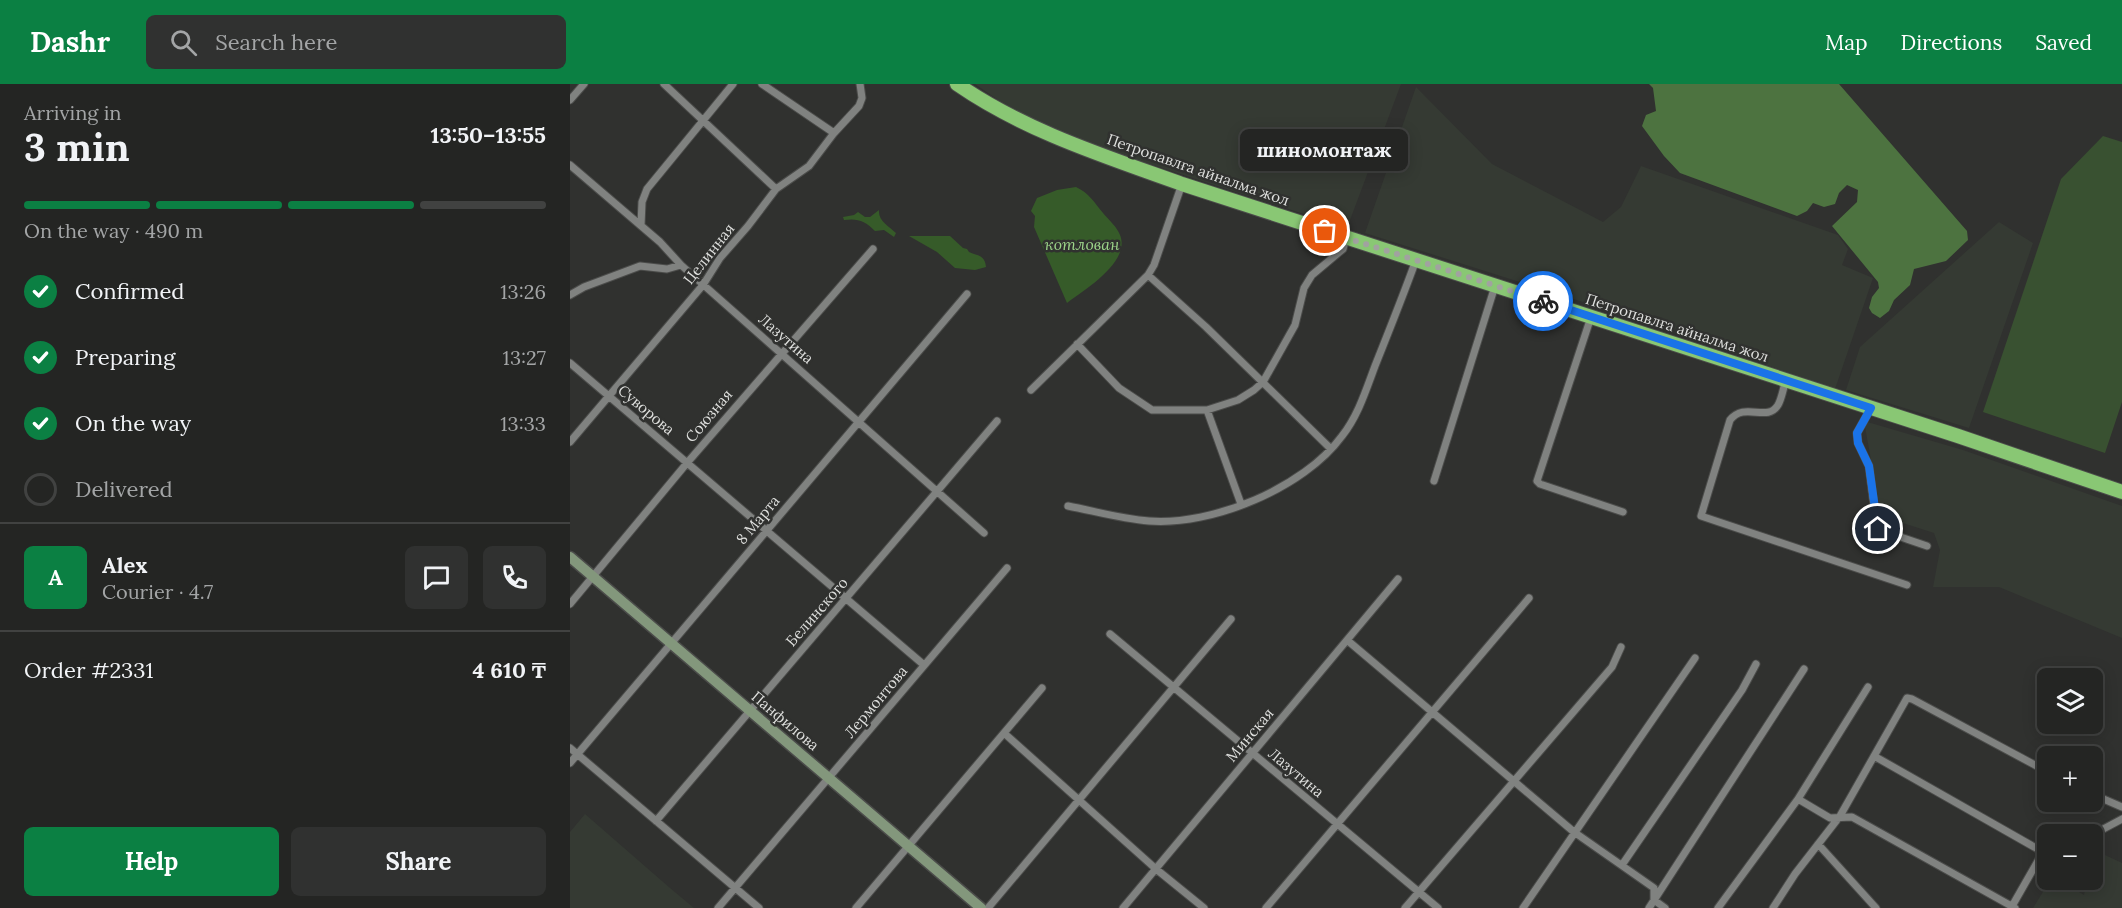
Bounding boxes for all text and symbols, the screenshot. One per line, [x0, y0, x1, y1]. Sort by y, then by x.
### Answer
search box [146, 15, 566, 69]
text: Dashr [30, 24, 110, 60]
icon: search [167, 26, 200, 59]
text: Search here [215, 28, 337, 56]
text: Map [1825, 29, 1868, 56]
text: Directions [1901, 29, 2002, 56]
text: Saved [2035, 29, 2092, 56]
text: Arriving in [24, 100, 121, 125]
text: 13:50–13:55 [430, 121, 546, 149]
text: 3 min [24, 122, 130, 172]
street label: Петропавлға айналма жол [1105, 129, 1292, 210]
callout: шиномонтаж [1241, 129, 1409, 171]
text: шиномонтаж [1256, 137, 1392, 162]
pin [1299, 205, 1350, 256]
icon: bag [1308, 214, 1341, 247]
text: On the way · 490 m [24, 218, 203, 243]
street label: Целинная [679, 219, 738, 288]
water label: котлован [1045, 234, 1120, 254]
courier [1513, 271, 1573, 331]
icon: check [24, 275, 57, 308]
text: Confirmed [75, 277, 184, 305]
text: 13:26 [500, 279, 546, 304]
icon: bike [1527, 285, 1560, 318]
street label: Петропавлға айналма жол [1583, 289, 1771, 366]
street label: Лазутина [755, 310, 818, 368]
icon: check [24, 341, 57, 374]
text: Preparing [75, 343, 175, 371]
text: 13:27 [503, 345, 546, 370]
street label: Суворова [614, 380, 679, 439]
street label: Союзная [681, 385, 736, 446]
icon: check [24, 407, 57, 440]
text: On the way [75, 409, 191, 437]
text: 13:33 [500, 411, 546, 436]
text: Delivered [75, 475, 173, 503]
street label: 8 Марта [732, 491, 784, 548]
pin [1852, 503, 1903, 554]
icon: home [1861, 512, 1894, 545]
button: chat [405, 546, 468, 609]
button: phone [483, 546, 546, 609]
text: Alex [102, 551, 147, 579]
text: A [48, 563, 63, 591]
street label: Белинского [782, 573, 852, 650]
text: Courier · 4.7 [102, 579, 213, 604]
text: Order #2331 [24, 656, 154, 684]
text: 4 610 ₸ [473, 656, 546, 684]
street label: Лермонтова [840, 662, 911, 742]
map controls [2037, 668, 2103, 890]
button: layers [2037, 668, 2103, 734]
street label: Панфилова [748, 687, 823, 755]
street label: Минская [1222, 704, 1278, 765]
street label: Лазутина [1265, 744, 1328, 802]
button: + [2037, 746, 2103, 812]
button: − [2037, 824, 2103, 890]
button: Help [24, 827, 279, 896]
button: Share [291, 827, 546, 896]

